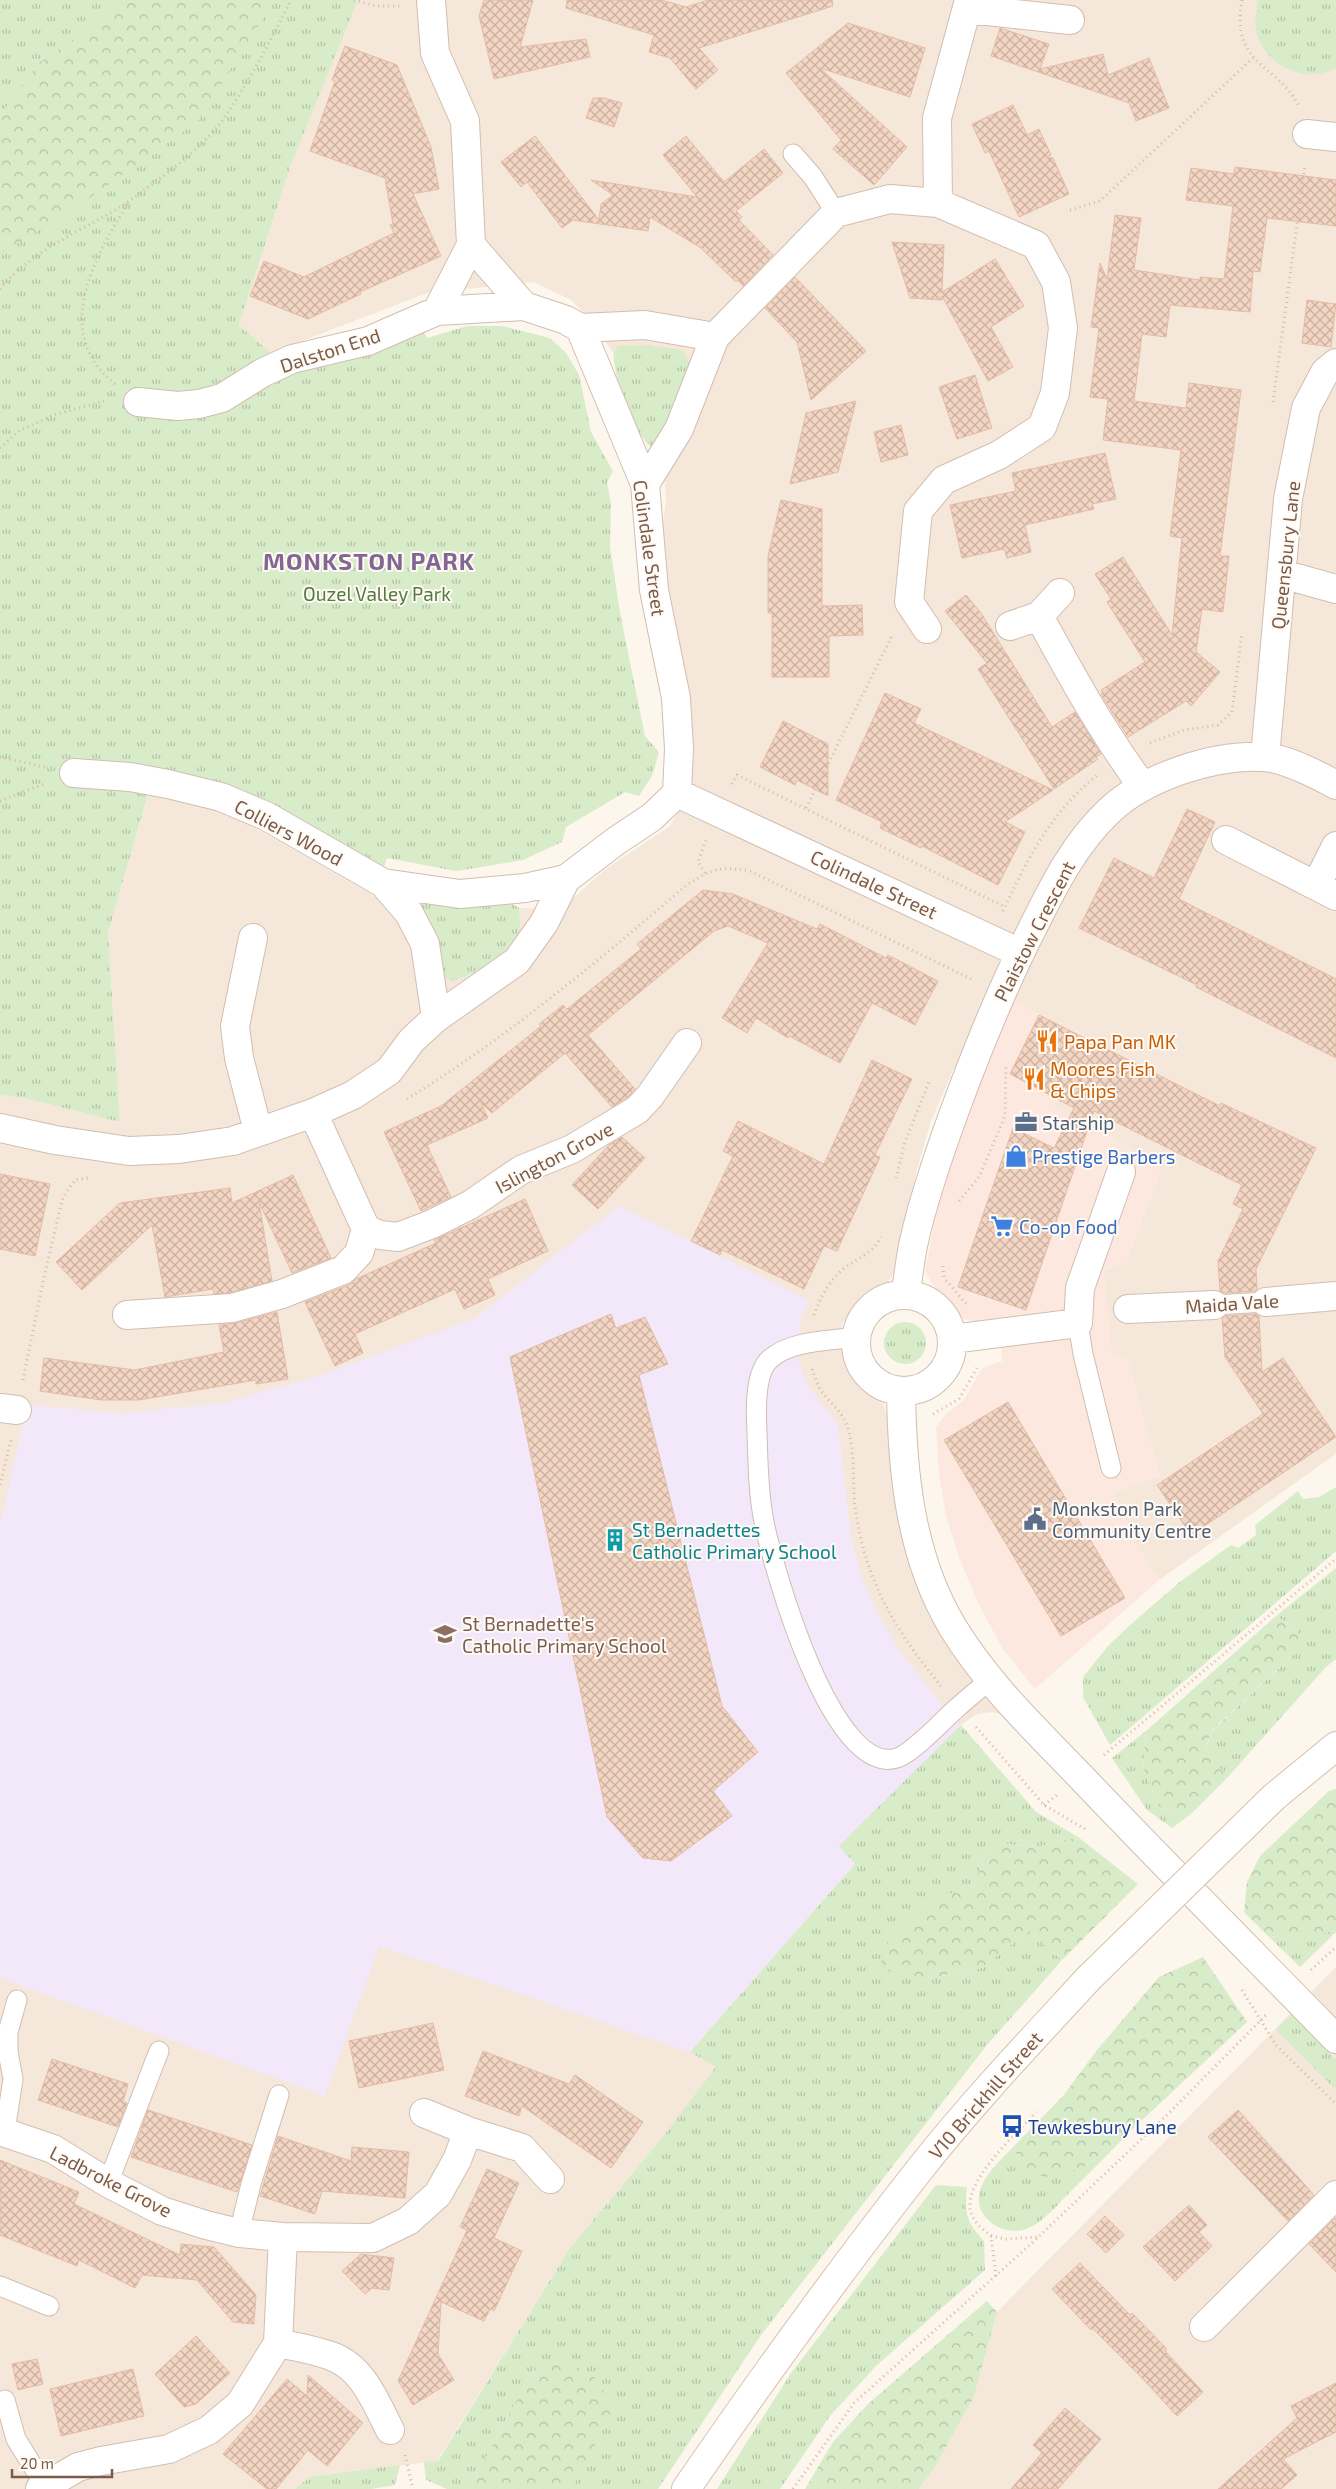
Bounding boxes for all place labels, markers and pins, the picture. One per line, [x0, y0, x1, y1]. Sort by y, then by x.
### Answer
restaurant icon: Papa Pan MK [1034, 1028, 1060, 1054]
place label: Papa Pan MK [1064, 1030, 1176, 1053]
place label: Moores Fish & Chips [1050, 1057, 1155, 1102]
restaurant icon: Moores Fish & Chips [1021, 1066, 1047, 1092]
office icon: Starship [1013, 1109, 1039, 1135]
place label: Starship [1042, 1111, 1114, 1134]
shop icon: Prestige Barbers [1003, 1143, 1029, 1169]
place label: Prestige Barbers [1032, 1145, 1176, 1168]
supermarket icon: Co-op Food [989, 1213, 1015, 1239]
place label: Co-op Food [1019, 1215, 1118, 1238]
place label: Monkston Park Community Centre [1052, 1497, 1212, 1542]
public building icon: Monkston Park Community Centre [1022, 1506, 1048, 1532]
place label: St Bernadettes Catholic Primary School [632, 1518, 837, 1563]
building icon: St Bernadettes Catholic Primary School [602, 1527, 628, 1553]
place label: St Bernadette's Catholic Primary School [462, 1612, 667, 1657]
school or university icon: St Bernadette's Catholic Primary School [432, 1621, 458, 1647]
bus stop icon: Tewkesbury Lane [999, 2113, 1025, 2139]
place label: Tewkesbury Lane [1028, 2115, 1177, 2138]

